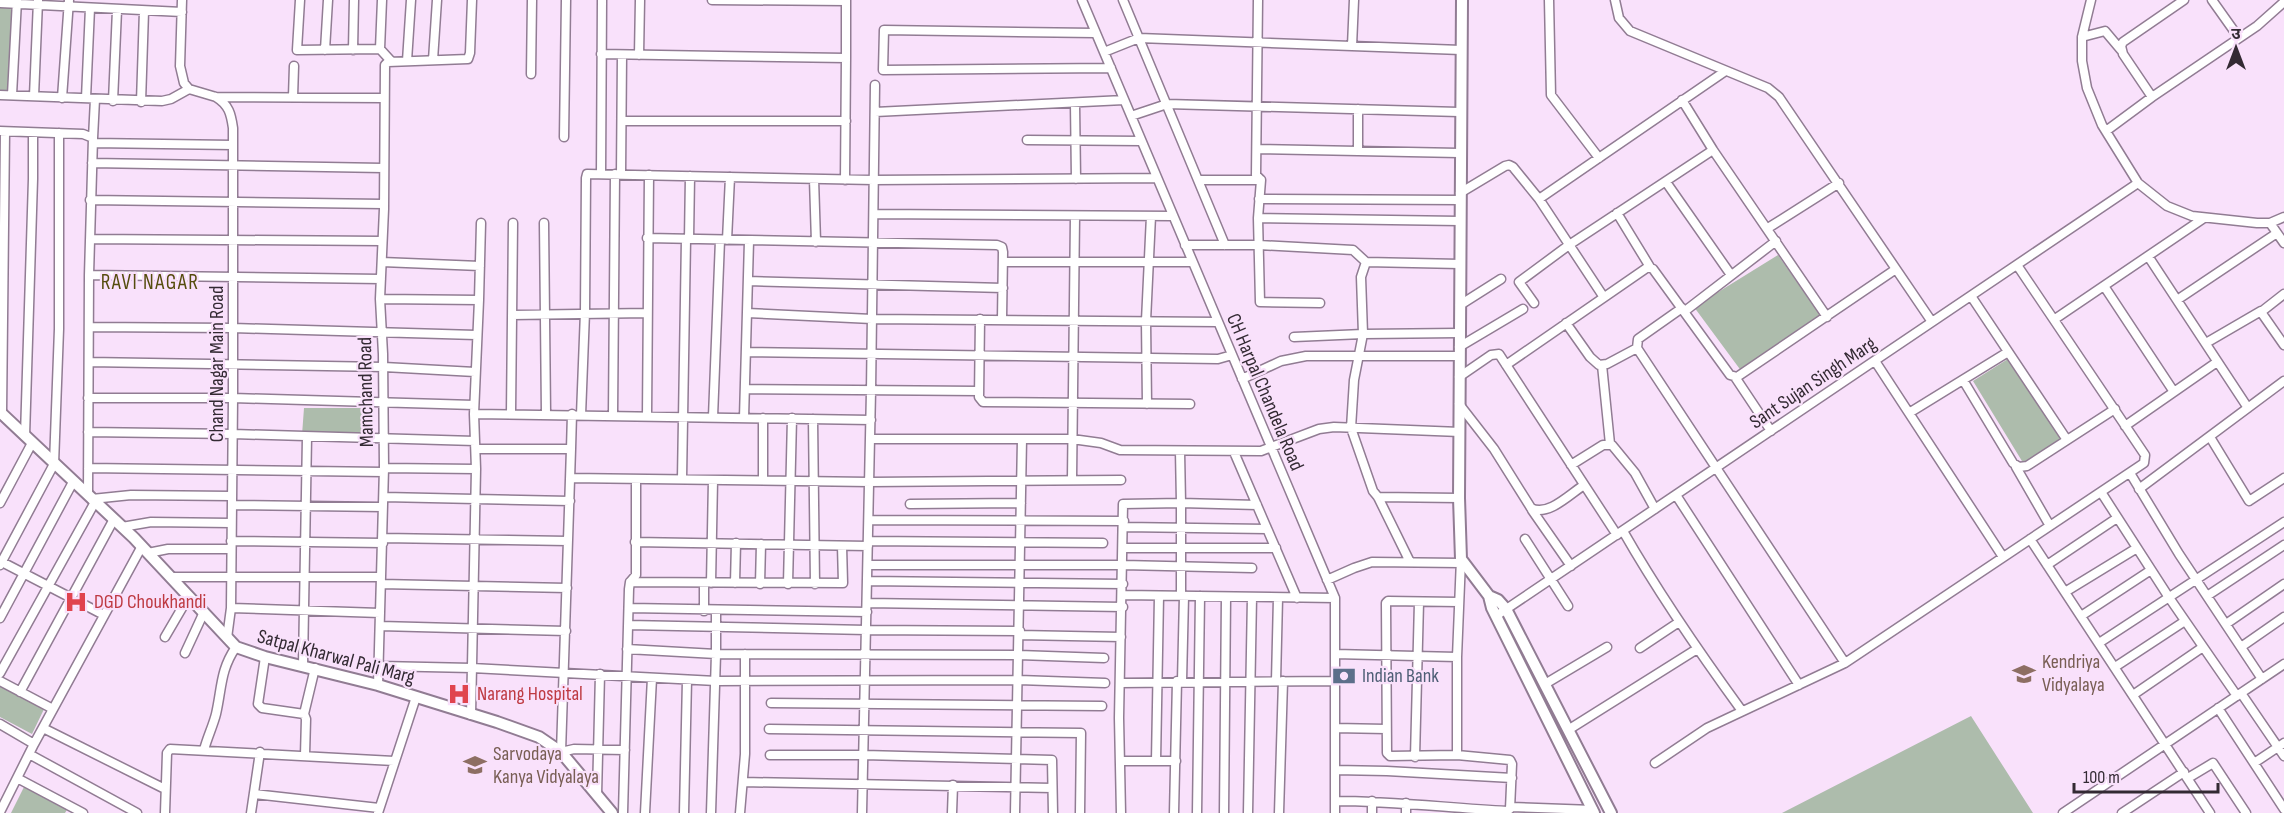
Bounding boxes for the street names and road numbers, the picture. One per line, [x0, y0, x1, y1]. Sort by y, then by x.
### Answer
street label: Chand Nagar Main Road [205, 286, 229, 442]
street label: CH Harpal Chandela Road [1221, 310, 1309, 474]
street label: Sant Sujan Singh Marg [1745, 332, 1881, 434]
street label: Mamchand Road [353, 337, 379, 447]
street label: Satpal Kharwal Pali Marg [255, 624, 417, 690]

